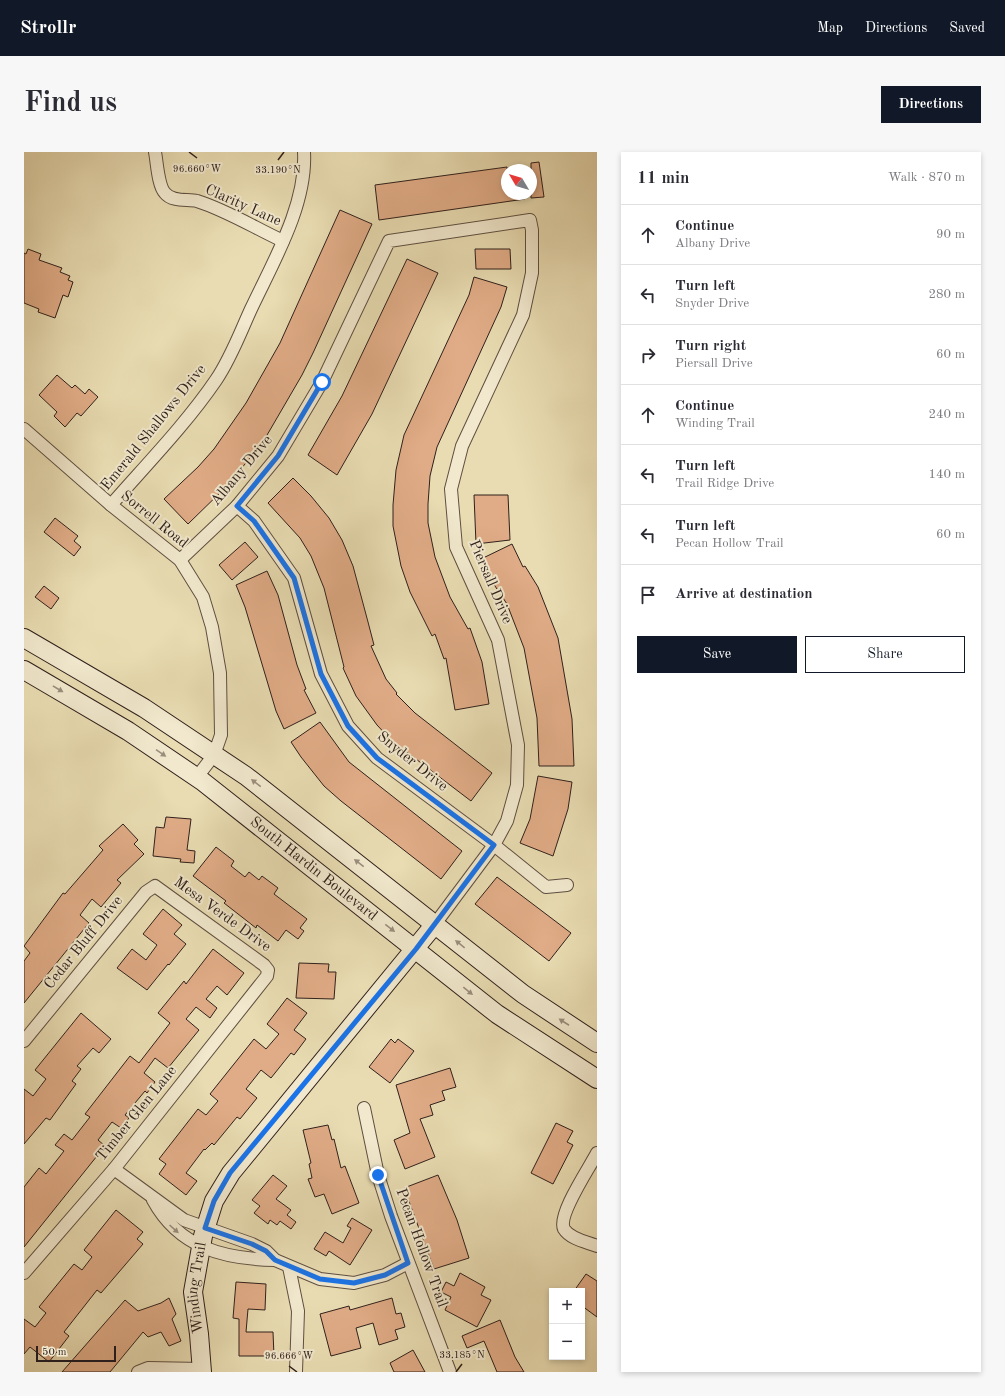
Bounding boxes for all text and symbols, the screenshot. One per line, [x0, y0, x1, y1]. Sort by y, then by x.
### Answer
text: Strollr [20, 19, 76, 38]
text: Map [817, 21, 843, 35]
text: Directions [865, 21, 927, 35]
text: Saved [949, 21, 985, 35]
button: Directions [881, 86, 981, 123]
text: Find us [24, 90, 117, 118]
text: 96.660°W [173, 164, 221, 174]
north arrow [501, 164, 537, 200]
text: 33.190°N [255, 165, 301, 175]
text: 11 min [637, 170, 690, 187]
text: Walk · 870 m [888, 171, 965, 184]
street label: Clarity Lane [203, 183, 283, 229]
text: Continue [675, 219, 734, 234]
icon: ahead [637, 224, 659, 246]
text: 90 m [936, 228, 965, 241]
text: Albany Drive [675, 237, 750, 250]
text: Turn left [675, 279, 735, 294]
icon: left [637, 284, 659, 306]
text: 280 m [928, 288, 965, 301]
text: Snyder Drive [675, 297, 749, 310]
text: Turn right [675, 339, 746, 354]
icon: right [637, 344, 659, 366]
text: 60 m [936, 348, 965, 361]
text: Piersall Drive [675, 357, 753, 370]
street label: Emerald Shallows Drive [99, 362, 209, 494]
route start [313, 373, 331, 391]
text: Continue [675, 399, 734, 414]
icon: ahead [637, 404, 659, 426]
text: 240 m [928, 408, 965, 421]
text: Winding Trail [675, 417, 755, 430]
street label: Albany Drive [208, 433, 276, 509]
text: Turn left [675, 459, 735, 474]
icon: left [637, 464, 659, 486]
text: 140 m [928, 468, 965, 481]
text: Trail Ridge Drive [675, 477, 774, 490]
street label: Sorrell Road [118, 488, 191, 552]
text: Turn left [675, 519, 735, 534]
icon: left [637, 524, 659, 546]
text: 60 m [936, 528, 965, 541]
text: Pecan Hollow Trail [675, 537, 784, 550]
street label: Piersall Drive [466, 538, 514, 626]
icon: arrive [637, 584, 659, 606]
text: Arrive at destination [675, 587, 813, 602]
button: Save [637, 636, 797, 673]
button: Share [805, 636, 965, 673]
one-way arrow [53, 685, 63, 693]
street label: Snyder Drive [374, 729, 450, 795]
one-way arrow [155, 749, 166, 757]
one-way arrow [251, 779, 262, 788]
street label: South Hardin Boulevard [247, 814, 380, 924]
one-way arrow [353, 859, 364, 868]
street label: Mesa Verde Drive [171, 875, 273, 955]
street label: Cedar Bluff Drive [42, 893, 126, 992]
one-way arrow [384, 924, 395, 933]
one-way arrow [455, 940, 466, 949]
one-way arrow [463, 986, 474, 995]
one-way arrow [559, 1018, 570, 1026]
street label: Timber Glen Lane [94, 1063, 180, 1165]
route end [369, 1166, 387, 1184]
street label: Pecan Hollow Trail [393, 1187, 449, 1309]
one-way arrow [169, 1224, 179, 1233]
street label: Winding Trail [185, 1241, 209, 1334]
map controls [549, 1288, 585, 1360]
button: + [549, 1288, 585, 1324]
button: − [549, 1324, 585, 1360]
scale bar [36, 1344, 116, 1363]
text: 50 m [42, 1347, 67, 1358]
text: 33.185°N [439, 1350, 485, 1360]
text: 96.666°W [265, 1351, 313, 1361]

